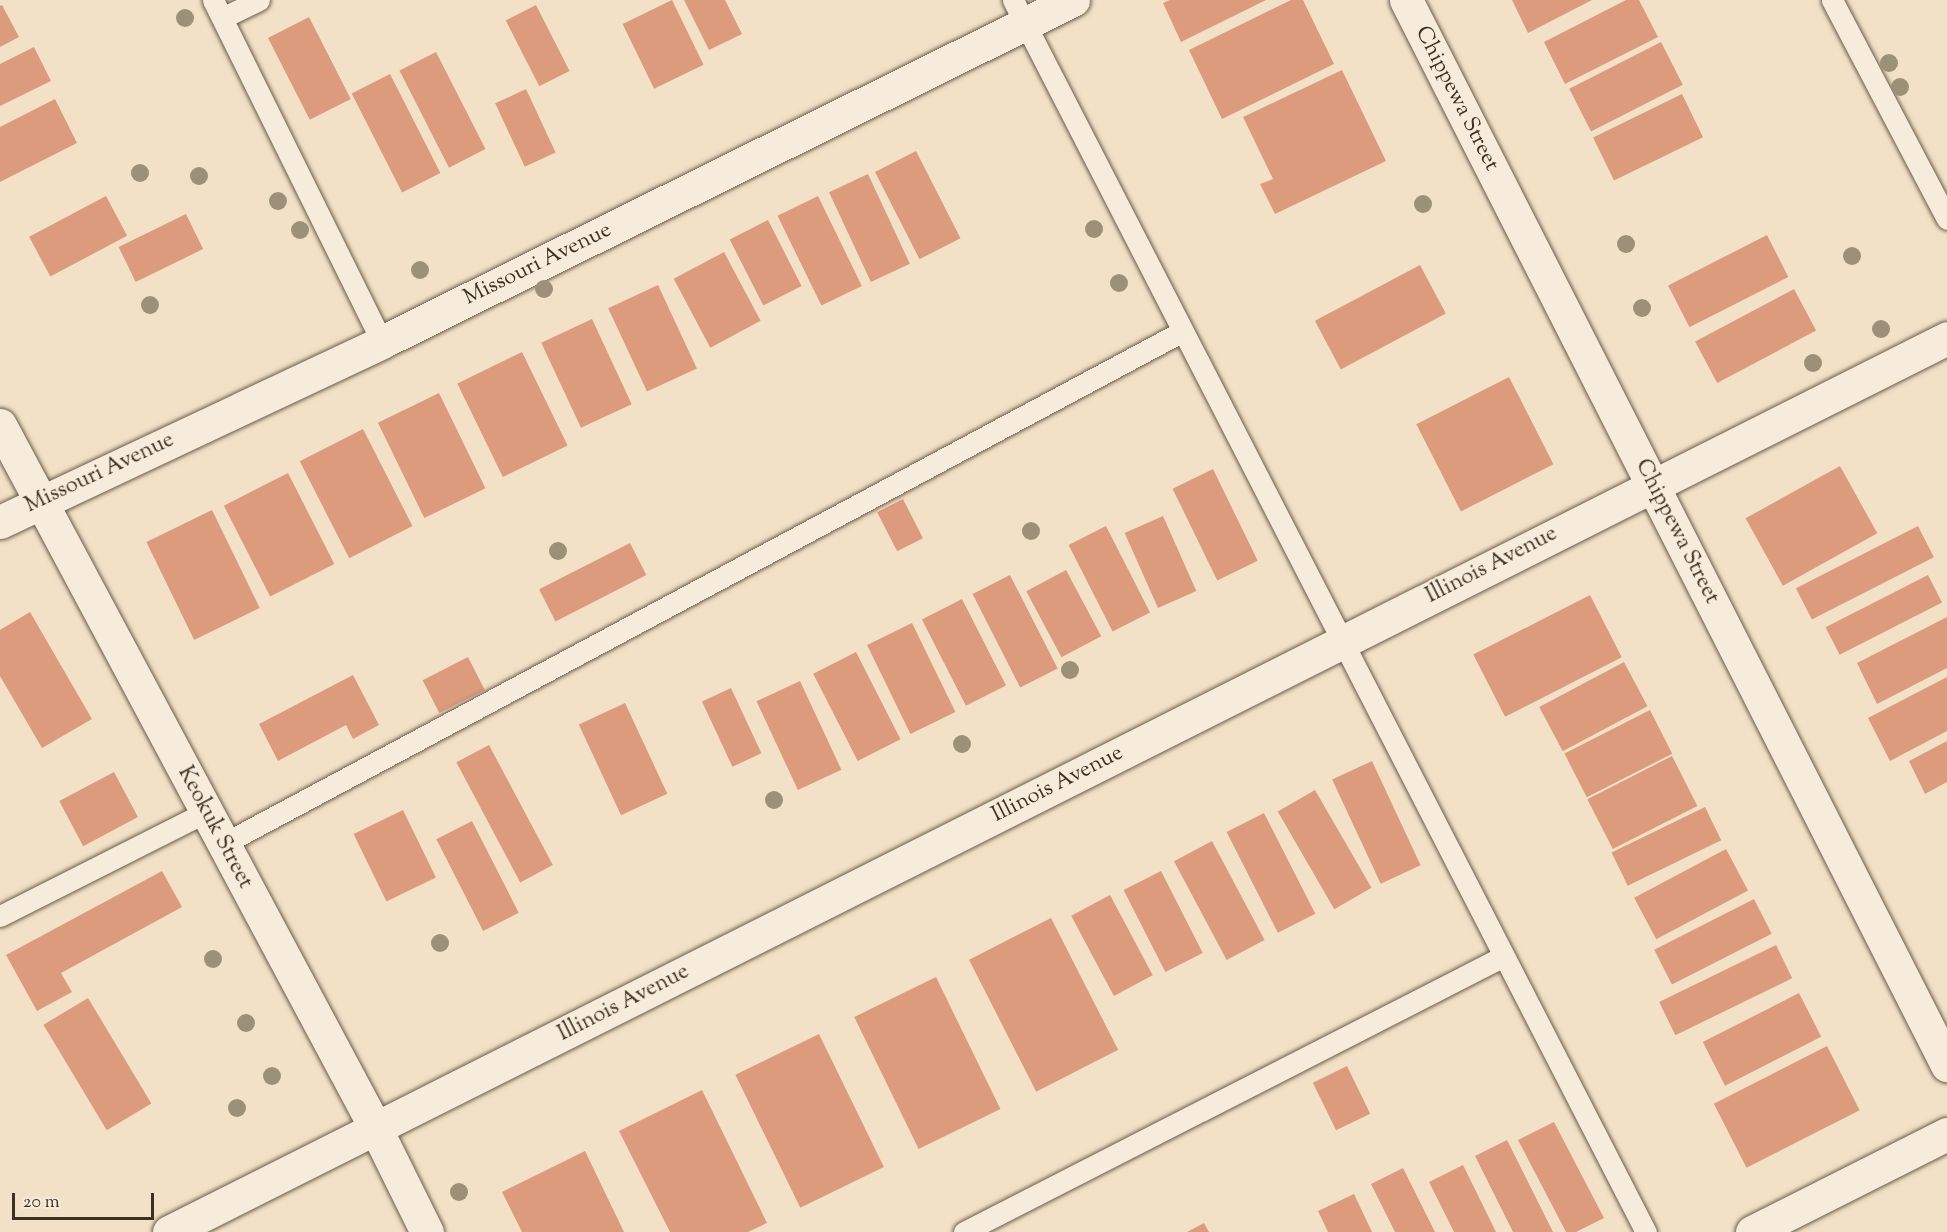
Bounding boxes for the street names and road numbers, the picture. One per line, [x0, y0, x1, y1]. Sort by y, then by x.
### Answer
street label: Chippewa Street [1408, 22, 1504, 176]
street label: Missouri Avenue [460, 218, 616, 312]
street label: Missouri Avenue [21, 428, 179, 520]
street label: Chippewa Street [1628, 455, 1724, 609]
street label: Illinois Avenue [1422, 522, 1562, 610]
street label: Illinois Avenue [988, 741, 1128, 829]
street label: Keokuk Street [171, 762, 257, 894]
street label: Illinois Avenue [554, 960, 694, 1048]

